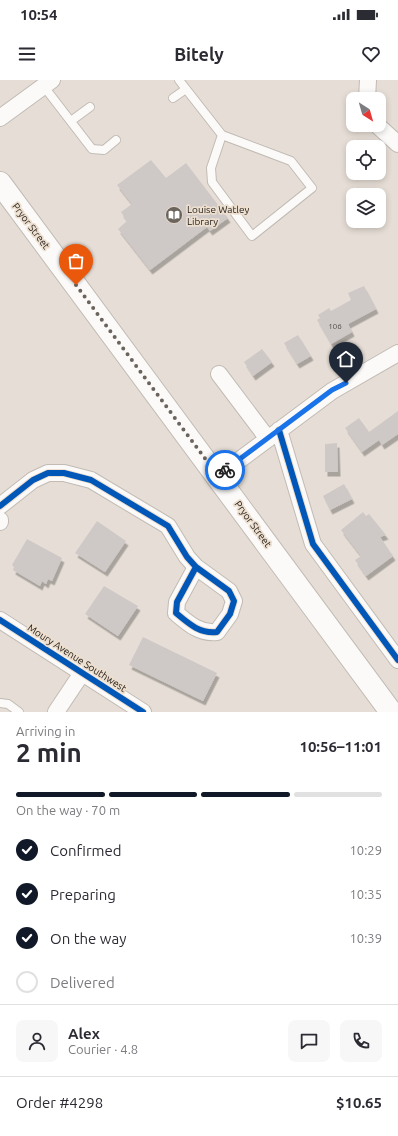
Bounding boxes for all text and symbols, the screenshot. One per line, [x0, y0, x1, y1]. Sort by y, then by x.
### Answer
text: 10:54 [20, 6, 58, 23]
icon: menu [16, 43, 38, 65]
icon: heart [360, 43, 382, 65]
text: Bitely [174, 44, 224, 64]
north arrow [346, 92, 386, 132]
map controls [346, 92, 386, 228]
button: locate [346, 140, 386, 180]
button: layers [346, 188, 386, 228]
street label: Pryor Street [10, 201, 52, 251]
place label: Louise Watley Library [187, 204, 249, 227]
library icon: Louise Watley Library [164, 205, 184, 225]
pin [59, 244, 93, 285]
icon: bag [65, 250, 87, 272]
house number: 106 [328, 322, 342, 331]
pin [329, 342, 363, 383]
icon: home [335, 348, 357, 370]
courier [205, 450, 245, 490]
icon: bike [214, 459, 236, 481]
street label: Pryor Street [232, 499, 274, 549]
street label: Moury Avenue Southwest [26, 622, 128, 694]
text: Arriving in [16, 724, 75, 738]
text: 2 min [16, 738, 82, 767]
text: 10:56–11:01 [299, 738, 382, 755]
text: On the way · 70 m [16, 803, 120, 817]
icon: check [16, 839, 38, 861]
text: Confirmed [50, 842, 122, 859]
text: 10:29 [349, 843, 382, 857]
icon: check [16, 883, 38, 905]
text: Preparing [50, 886, 116, 903]
text: 10:35 [349, 887, 382, 901]
icon: check [16, 927, 38, 949]
text: On the way [50, 930, 126, 947]
text: 10:39 [349, 931, 382, 945]
text: Delivered [50, 974, 115, 991]
button: person [16, 1020, 58, 1062]
button: chat [288, 1020, 330, 1062]
button: phone [340, 1020, 382, 1062]
text: Alex [68, 1025, 100, 1042]
text: Courier · 4.8 [68, 1042, 138, 1056]
text: Order #4298 [16, 1094, 103, 1111]
text: $10.65 [336, 1094, 382, 1111]

